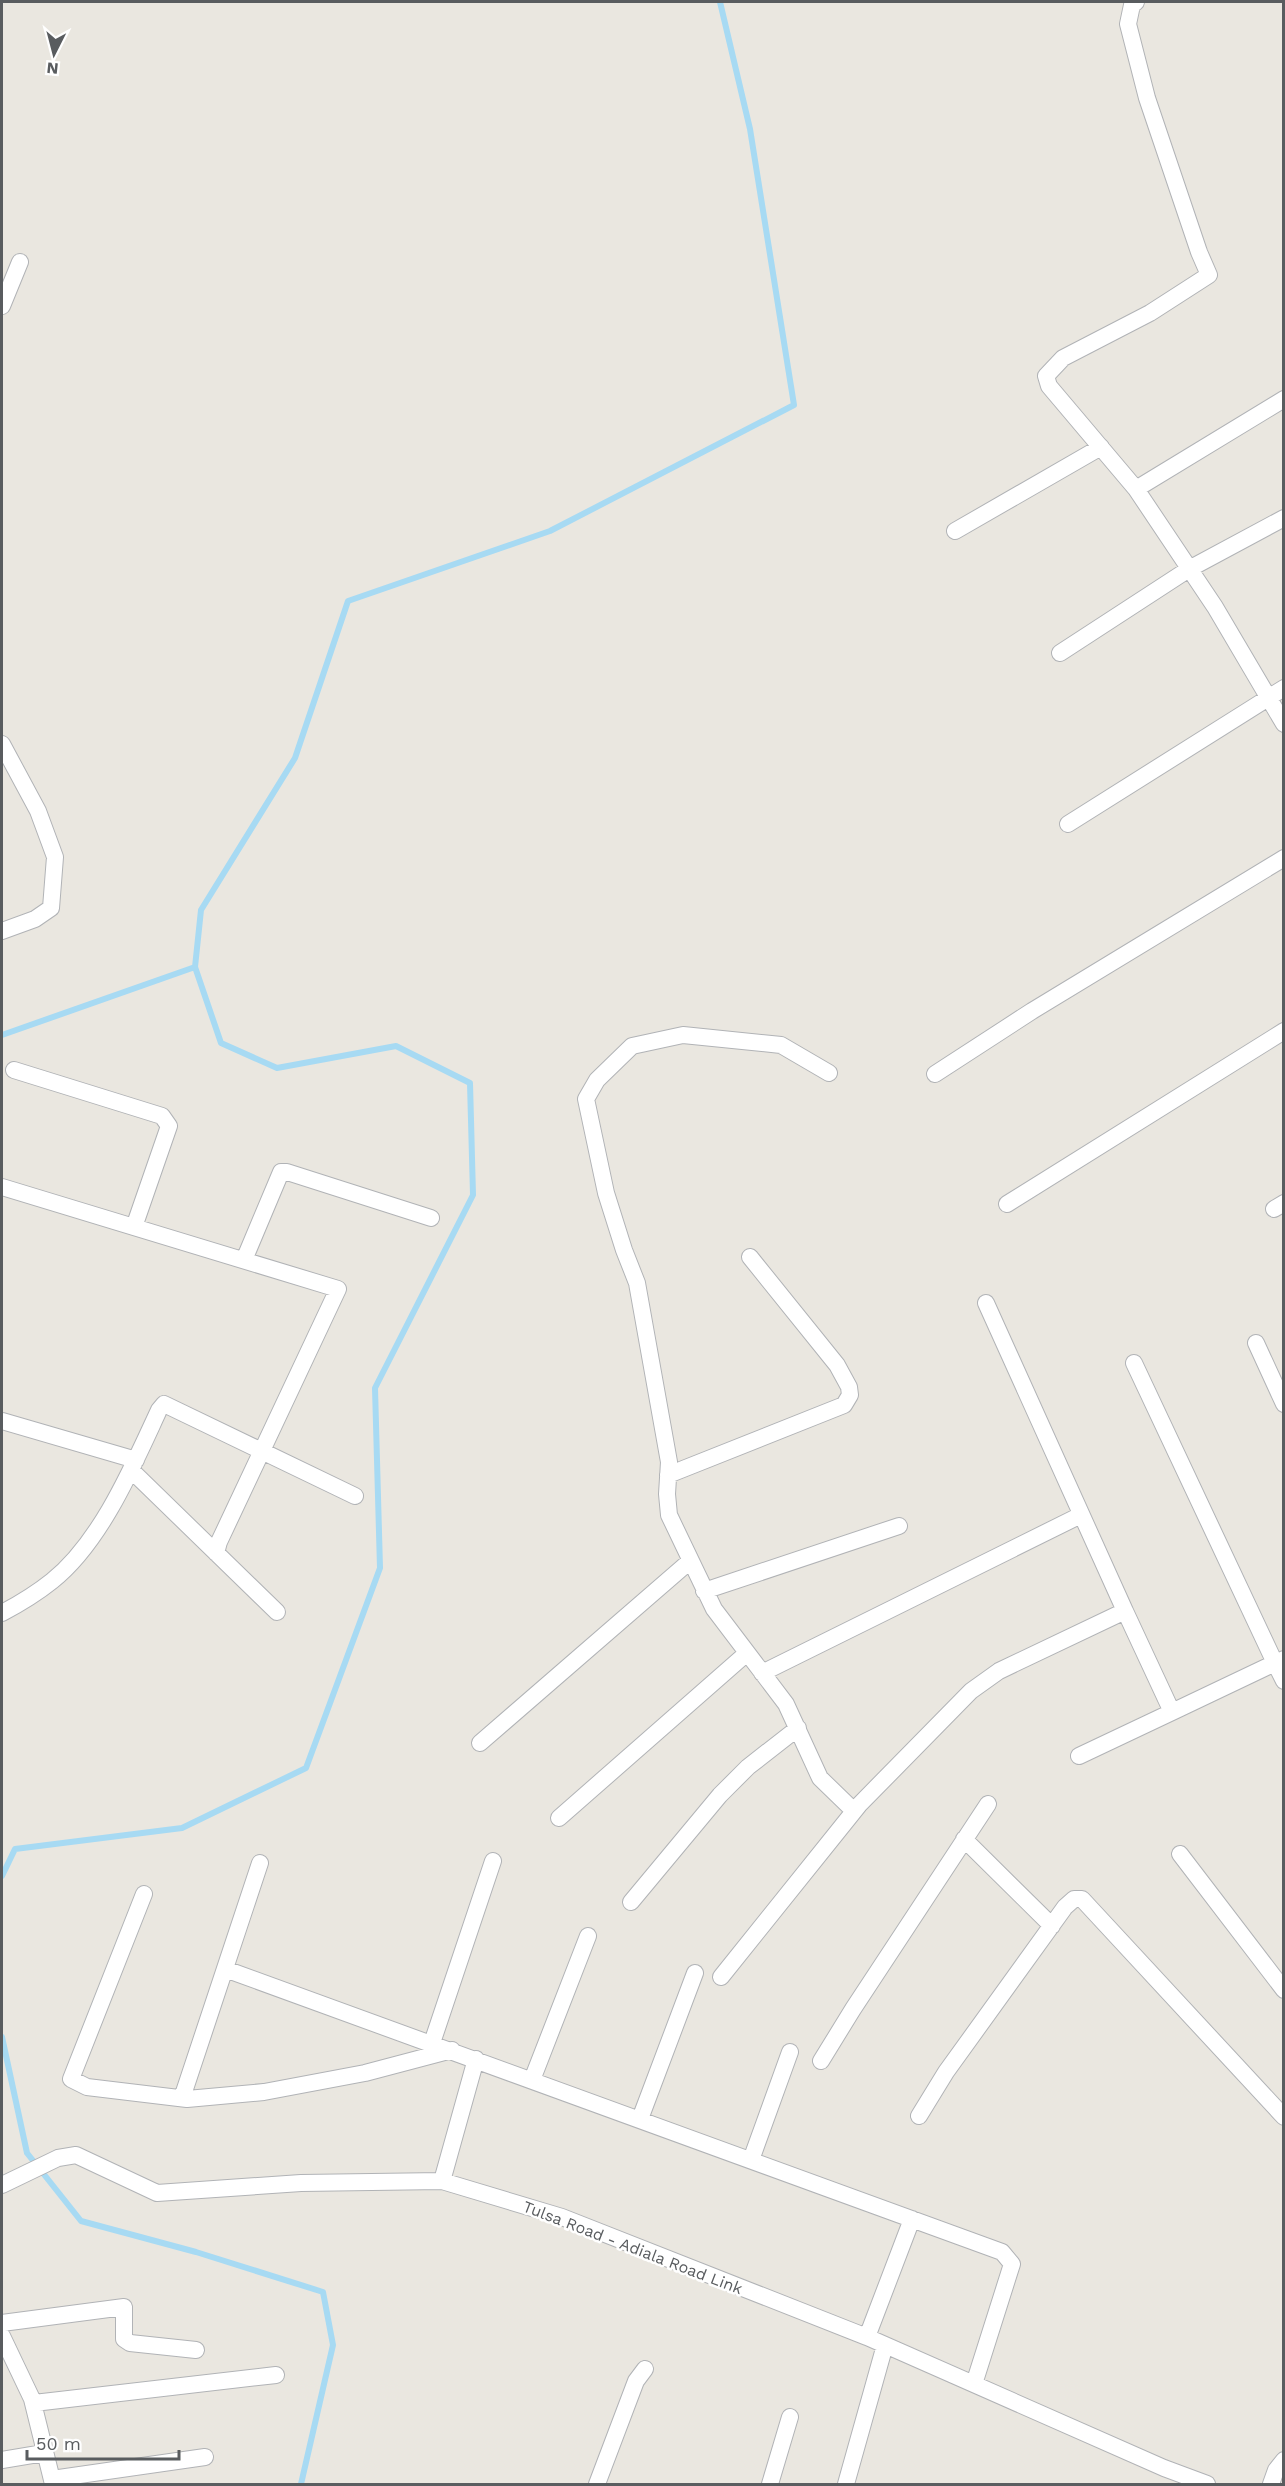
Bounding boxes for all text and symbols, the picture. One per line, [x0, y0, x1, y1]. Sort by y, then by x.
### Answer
north arrow [24, 24, 84, 84]
text: N [46, 58, 59, 78]
street label: Tulsa Road - Adiala Road Link [520, 2197, 745, 2298]
scale bar [27, 2423, 178, 2461]
text: 50 m [36, 2433, 81, 2454]

